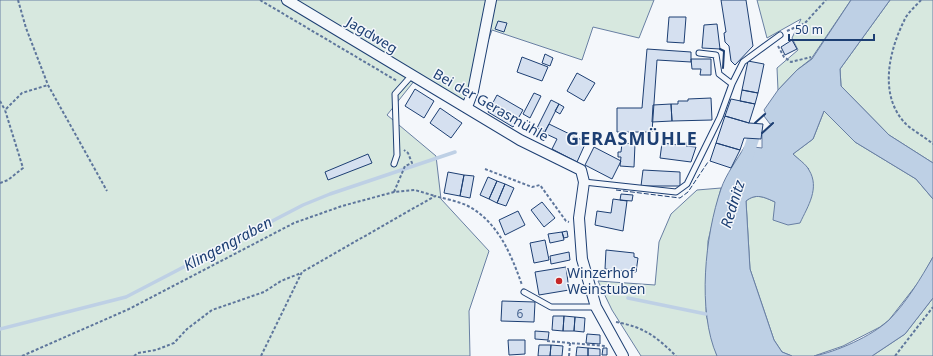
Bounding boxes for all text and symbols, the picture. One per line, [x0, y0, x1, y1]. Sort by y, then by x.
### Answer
street label: Jagdweg [341, 11, 401, 57]
scale bar [789, 16, 874, 42]
text: 50 m [795, 21, 823, 38]
street label: Bei der Gerasmühle [430, 64, 552, 145]
district label: GERASMÜHLE [566, 126, 698, 150]
water label: Rednitz [715, 177, 749, 230]
water label: Klingengraben [180, 211, 275, 275]
place label: Winzerhof Weinstuben [567, 263, 645, 298]
marker: Winzerhof Weinstuben [554, 276, 564, 286]
house number: 6 [517, 305, 524, 322]

